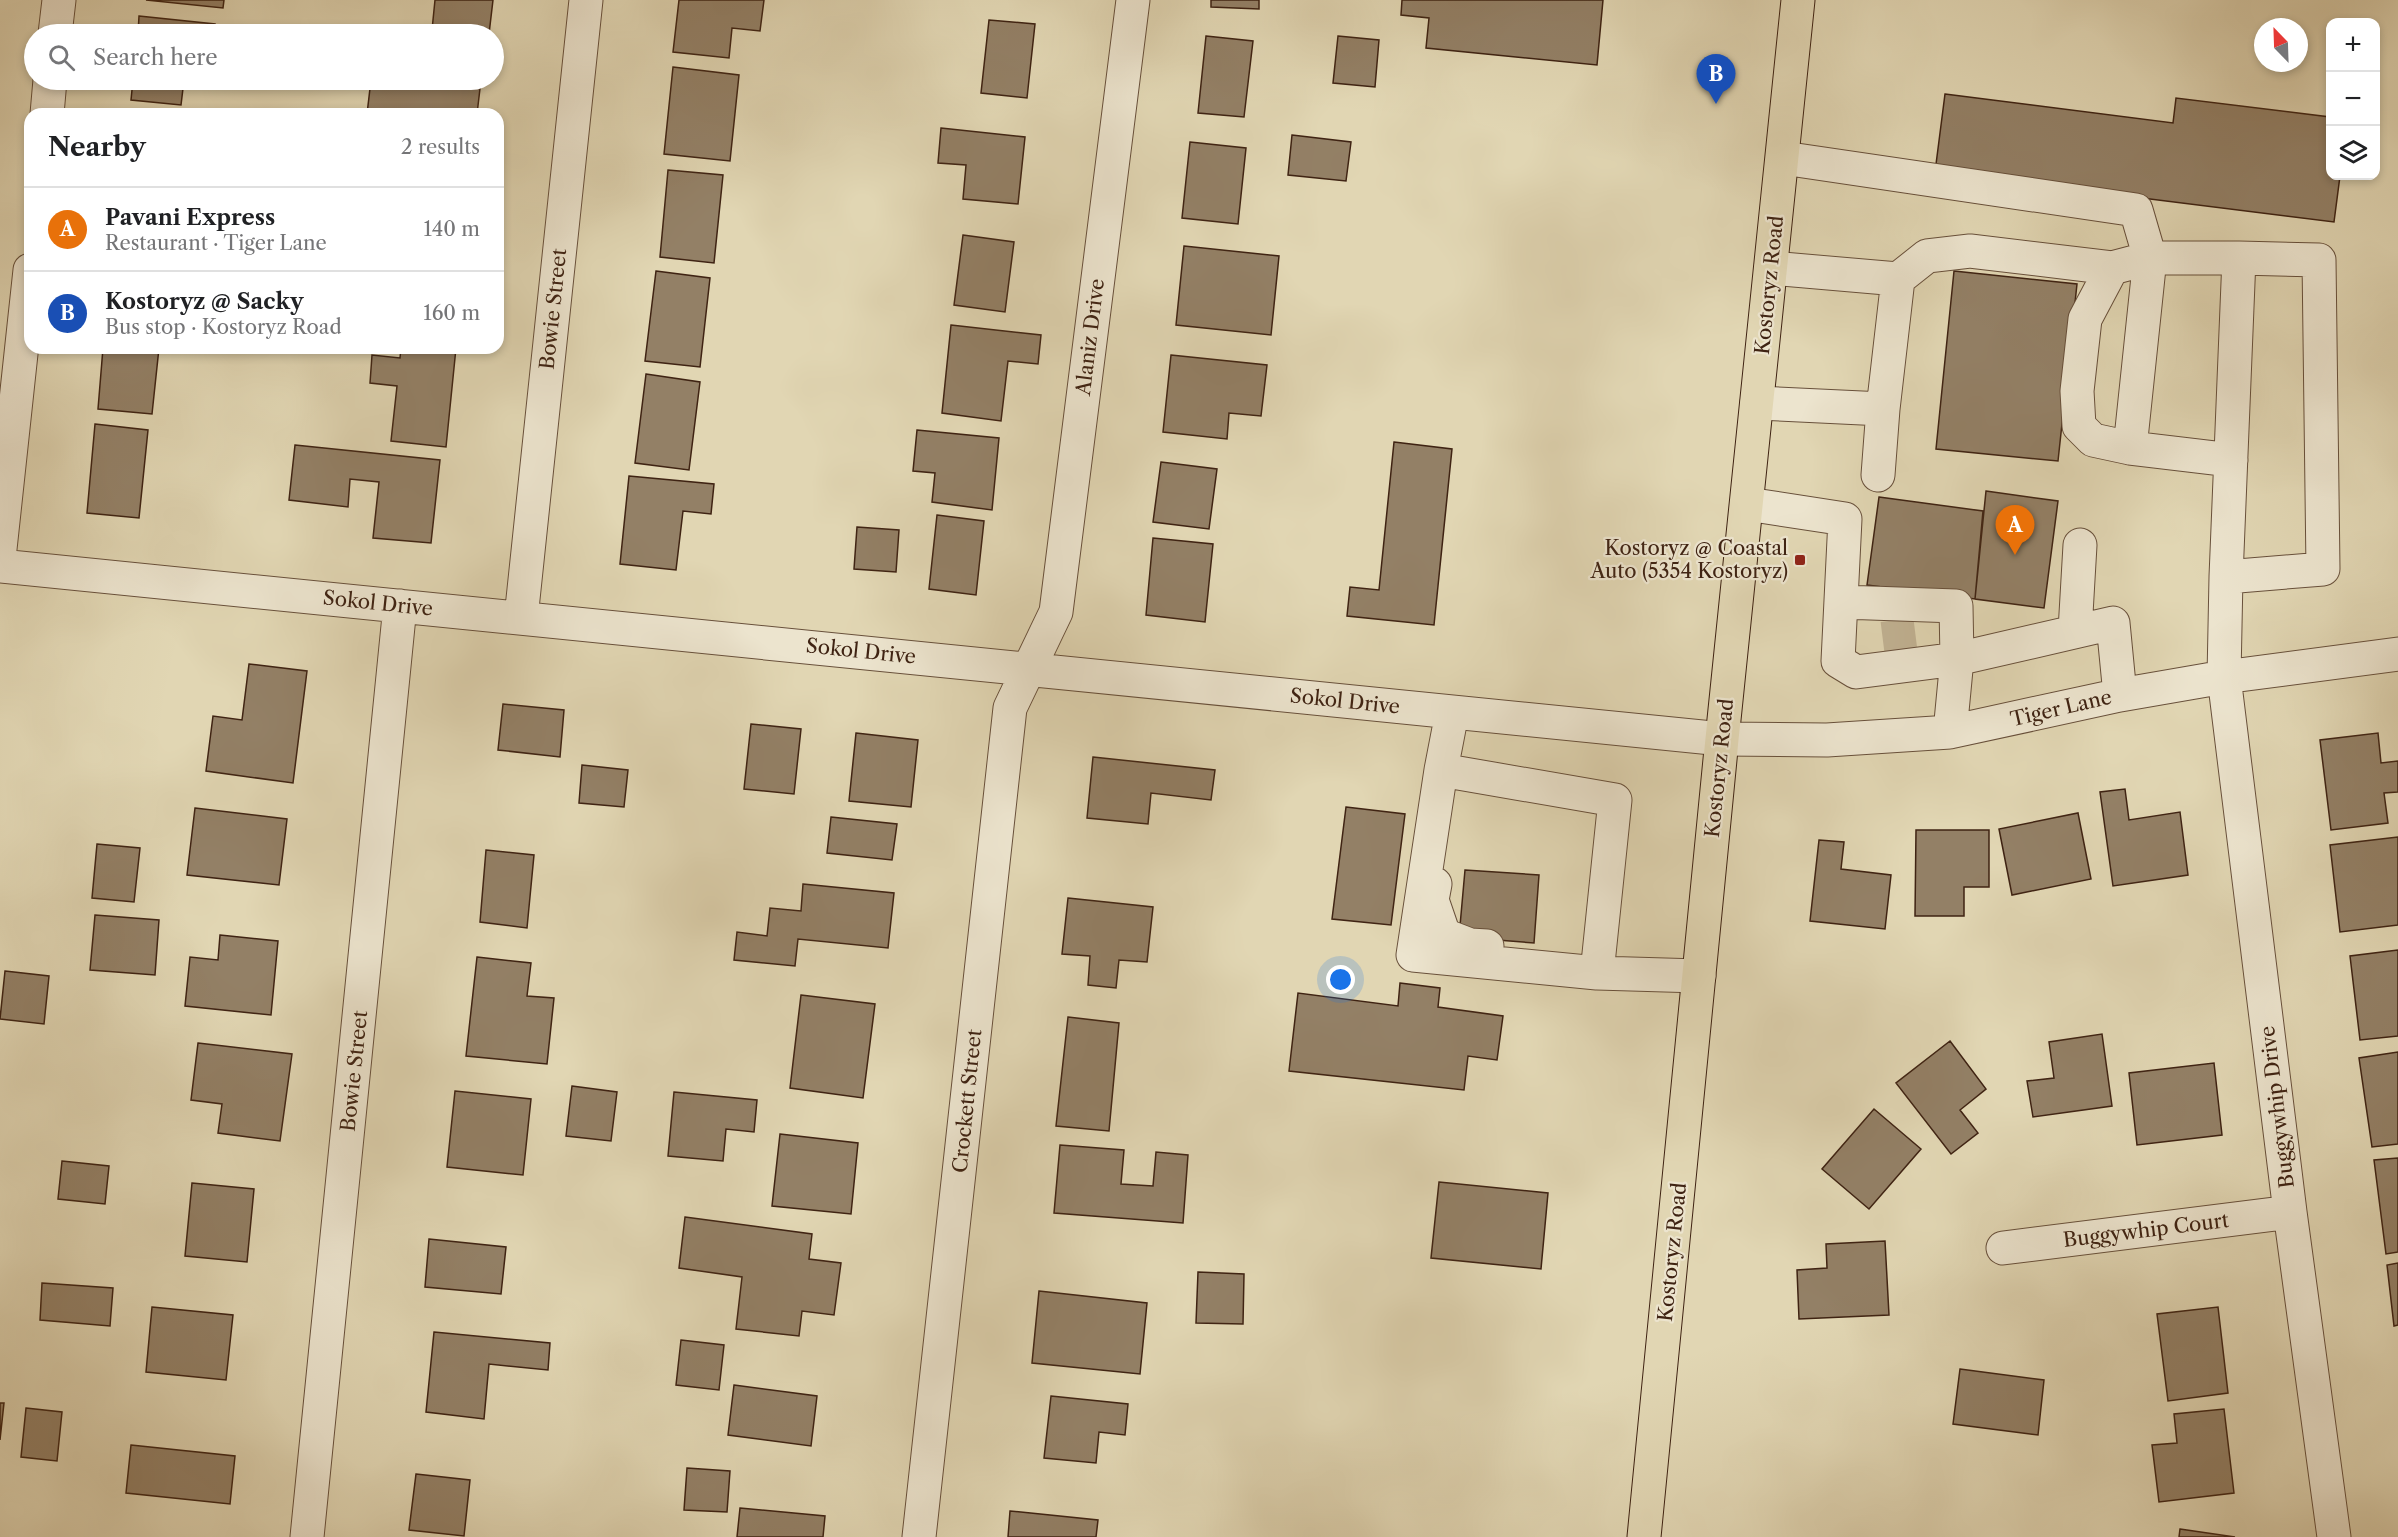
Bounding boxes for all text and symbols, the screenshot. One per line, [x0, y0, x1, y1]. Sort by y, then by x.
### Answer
north arrow [2254, 18, 2308, 72]
map controls [2326, 18, 2380, 180]
button: + [2326, 18, 2380, 72]
search box [24, 24, 504, 90]
icon: search [45, 41, 78, 74]
text: Search here [93, 44, 218, 71]
pin: B [1696, 54, 1736, 104]
button: − [2326, 72, 2380, 126]
button: layers [2326, 126, 2380, 180]
text: Nearby [48, 131, 146, 163]
text: 2 results [401, 135, 480, 159]
text: Pavani Express [105, 204, 275, 231]
street label: Kostoryz Road [1750, 214, 1788, 356]
text: A [60, 217, 75, 241]
text: 140 m [423, 217, 480, 241]
text: Restaurant · Tiger Lane [105, 231, 327, 255]
street label: Bowie Street [535, 247, 571, 371]
street label: Alaniz Drive [1071, 277, 1109, 398]
text: Kostoryz @ Sacky [105, 288, 303, 315]
text: B [60, 301, 75, 325]
text: 160 m [423, 301, 480, 325]
text: Bus stop · Kostoryz Road [105, 315, 342, 339]
pin: A [1996, 506, 2034, 555]
place label: Kostoryz @ Coastal Auto (5354 Kostoryz) [1589, 536, 1788, 583]
marker: Kostoryz @ Coastal Auto (5354 Kostoryz) [1793, 553, 1807, 567]
street label: Sokol Drive [322, 585, 434, 621]
street label: Sokol Drive [805, 633, 917, 669]
street label: Sokol Drive [1289, 683, 1401, 719]
street label: Tiger Lane [2008, 685, 2114, 731]
street label: Kostoryz Road [1700, 697, 1738, 839]
your location [1326, 965, 1355, 994]
street label: Bowie Street [336, 1009, 372, 1133]
street label: Buggywhip Drive [2255, 1025, 2299, 1189]
street label: Crockett Street [948, 1028, 986, 1174]
street label: Kostoryz Road [1653, 1181, 1691, 1323]
street label: Buggywhip Court [2062, 1208, 2230, 1252]

